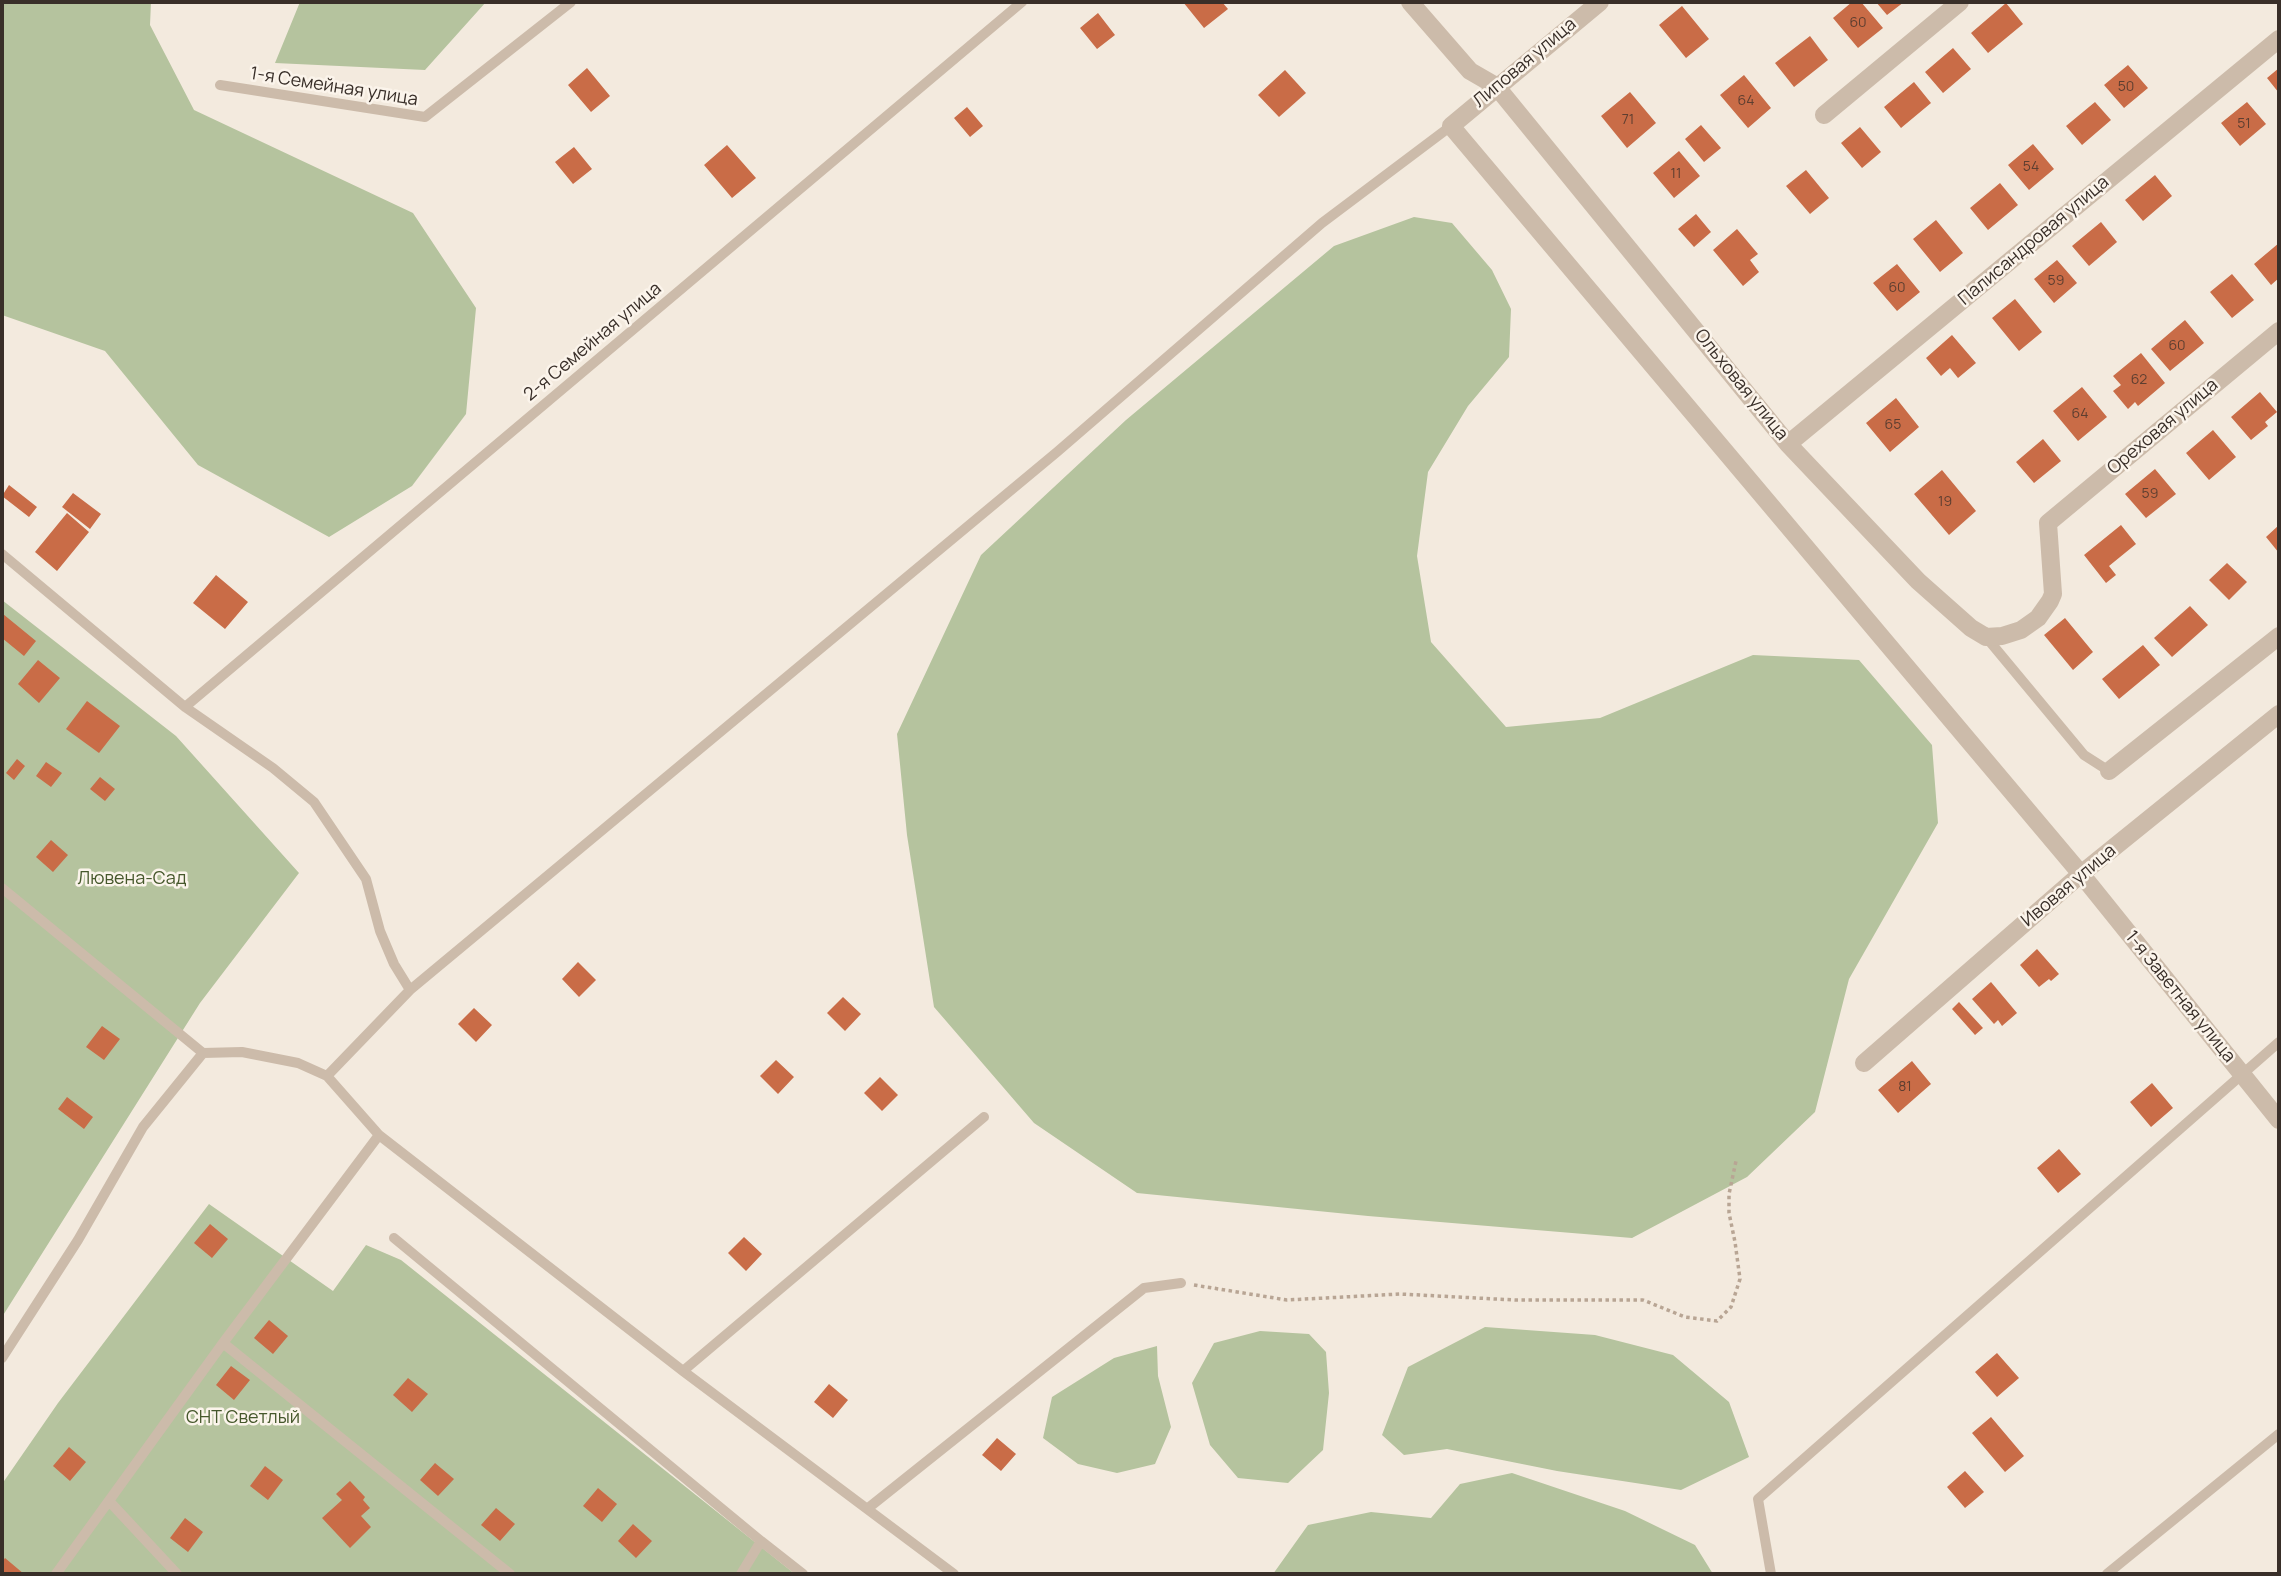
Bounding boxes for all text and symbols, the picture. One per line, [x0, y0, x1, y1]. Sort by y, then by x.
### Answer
street label: Липовая улица [1469, 14, 1581, 112]
house number: 60 [1849, 15, 1867, 31]
street label: 1-я Семейная улица [249, 63, 419, 111]
house number: 50 [2118, 79, 2134, 95]
house number: 64 [1738, 93, 1754, 109]
house number: 71 [1622, 112, 1634, 128]
house number: 51 [2237, 116, 2251, 132]
house number: 54 [2023, 159, 2039, 175]
house number: 11 [1671, 166, 1681, 182]
street label: Палисандровая улица [1954, 172, 2114, 310]
house number: 59 [2048, 273, 2064, 289]
street label: 2-я Семейная улица [520, 278, 666, 406]
house number: 60 [1888, 280, 1906, 296]
street label: Ольховая улица [1690, 325, 1792, 445]
house number: 60 [2168, 338, 2186, 354]
house number: 62 [2131, 372, 2147, 388]
street label: Ореховая улица [2103, 374, 2223, 480]
house number: 64 [2072, 406, 2088, 422]
house number: 65 [1885, 417, 1901, 433]
house number: 59 [2142, 486, 2158, 502]
house number: 19 [1938, 494, 1952, 510]
street label: Ивовая улица [2017, 840, 2121, 932]
park label: Лювена-Сад [78, 868, 186, 890]
street label: 1-я Заветная улица [2120, 927, 2240, 1067]
house number: 81 [1898, 1079, 1912, 1095]
park label: СНТ Светлый [186, 1407, 300, 1429]

